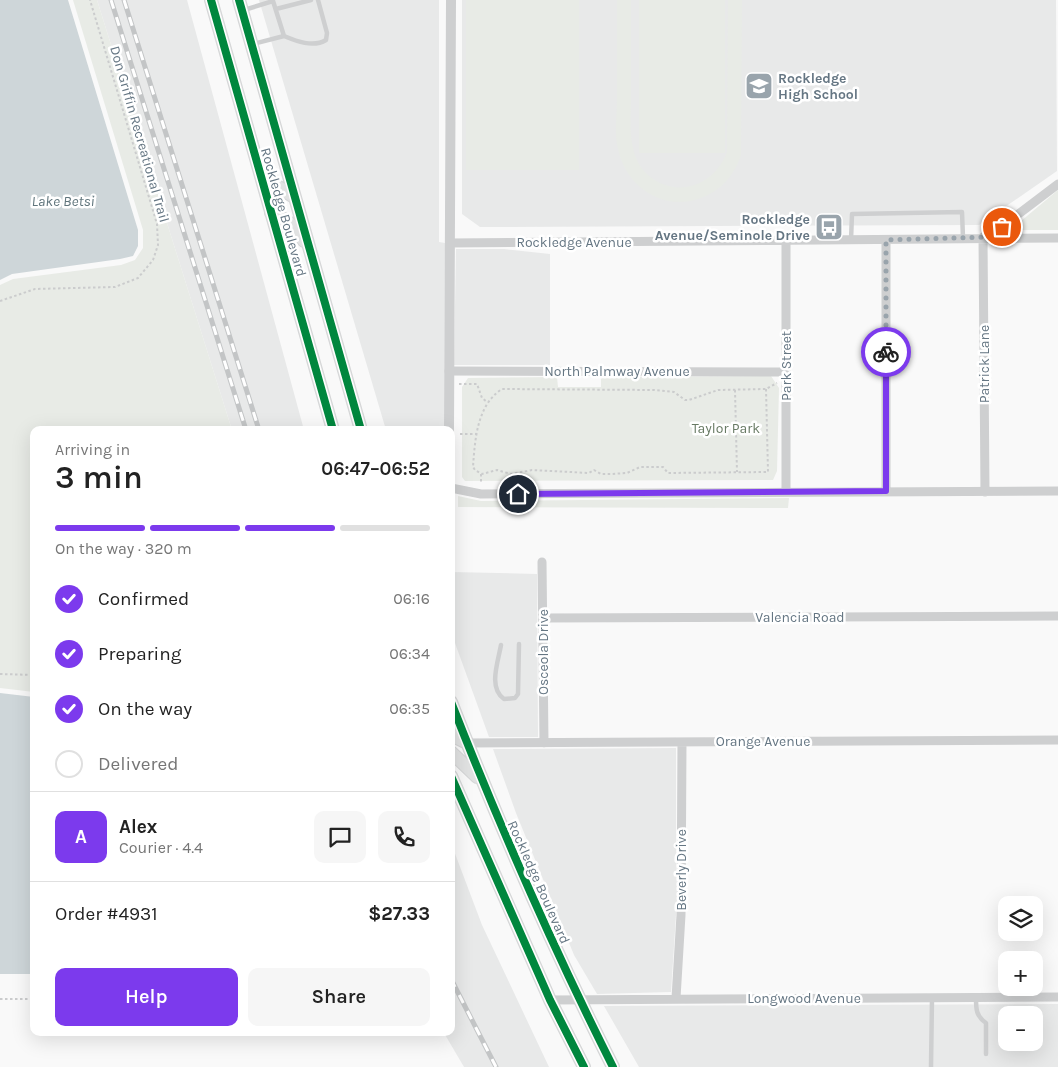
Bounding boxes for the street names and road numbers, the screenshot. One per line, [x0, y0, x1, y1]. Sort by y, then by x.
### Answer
street label: Don Griffin Recreational Trail [106, 44, 173, 224]
street label: Rockledge Boulevard [257, 146, 310, 279]
street label: Rockledge Avenue [516, 234, 632, 251]
street label: Patrick Lane [976, 325, 993, 403]
street label: Park Street [778, 331, 795, 401]
street label: North Palmway Avenue [544, 363, 690, 380]
street label: Osceola Drive [535, 609, 552, 695]
street label: Valencia Road [755, 609, 845, 626]
street label: Orange Avenue [716, 733, 810, 750]
street label: Rockledge Boulevard [504, 818, 573, 947]
street label: Beverly Drive [673, 829, 690, 911]
street label: Longwood Avenue [747, 990, 861, 1007]

